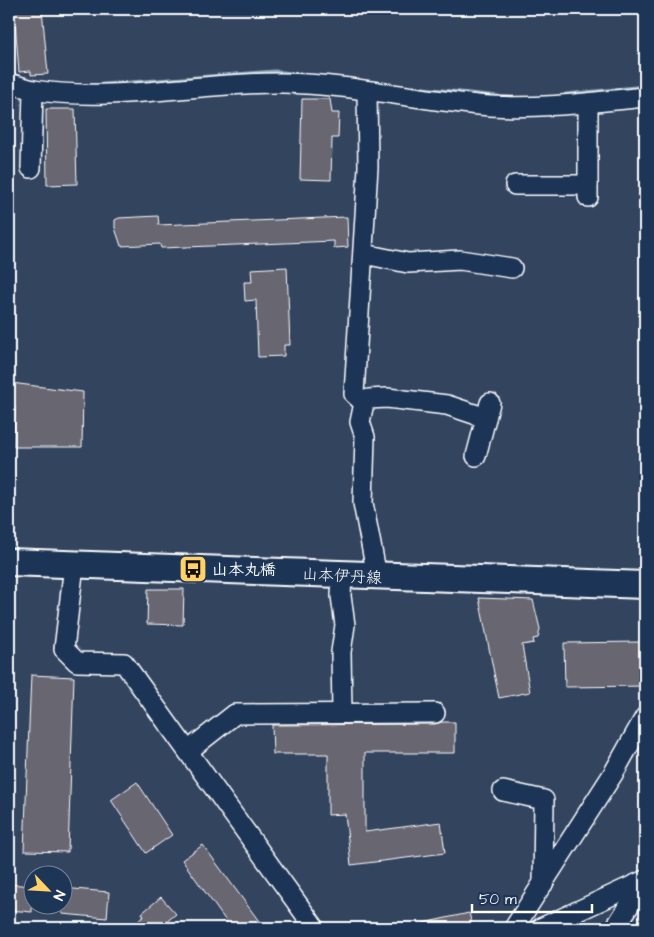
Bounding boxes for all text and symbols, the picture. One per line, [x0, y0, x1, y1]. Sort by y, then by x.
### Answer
bus stop icon: 山本丸橋 [178, 554, 208, 584]
place label: 山本丸橋 [212, 559, 276, 581]
street label: 山本伊丹線 [301, 563, 382, 589]
north arrow [22, 864, 72, 914]
scale bar [472, 882, 592, 914]
text: N [48, 887, 70, 903]
text: 50 m [479, 889, 517, 910]

